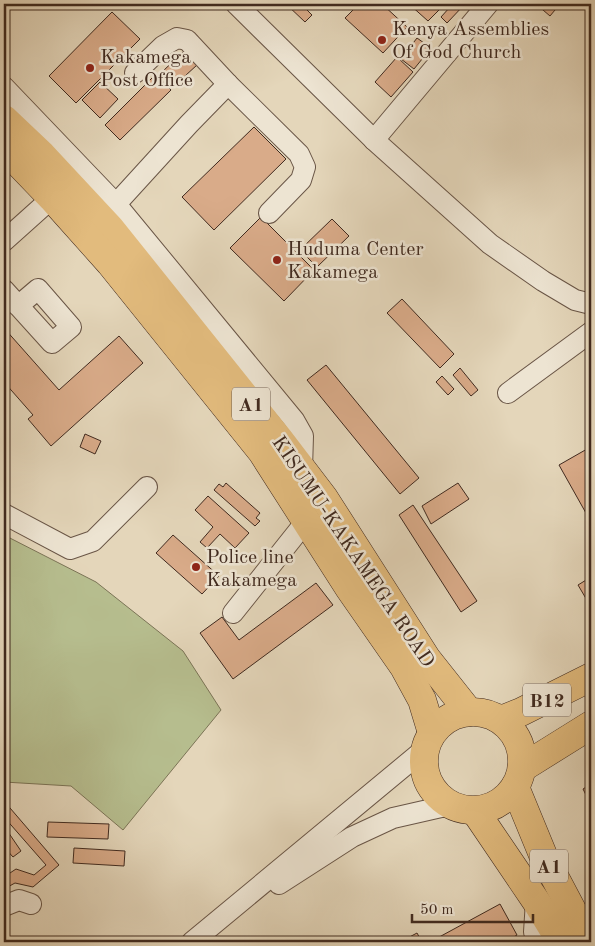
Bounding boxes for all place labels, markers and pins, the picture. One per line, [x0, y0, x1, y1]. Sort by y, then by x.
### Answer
place label: Kenya Assemblies Of God Church [392, 20, 549, 63]
marker: Kenya Assemblies Of God Church [376, 34, 388, 46]
place label: Kakamega Post Office [100, 48, 193, 91]
marker: Kakamega Post Office [84, 62, 96, 74]
place label: Huduma Center Kakamega [287, 240, 424, 283]
marker: Huduma Center Kakamega [271, 254, 283, 266]
place label: Police line Kakamega [206, 548, 297, 591]
marker: Police line Kakamega [190, 561, 202, 573]

